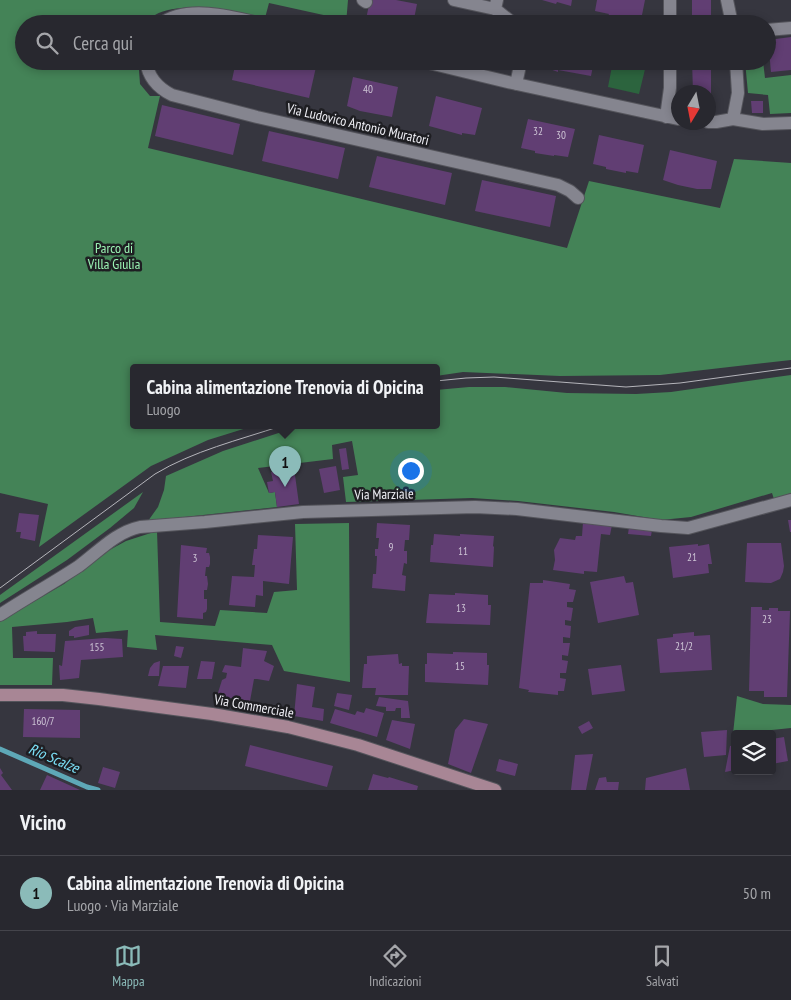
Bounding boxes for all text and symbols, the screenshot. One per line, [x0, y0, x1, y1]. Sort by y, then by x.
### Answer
search box [15, 15, 776, 70]
icon: search [33, 29, 61, 57]
text: Cerca qui [73, 31, 133, 55]
house number: 40 [363, 82, 373, 96]
north arrow [671, 85, 716, 130]
street label: Via Ludovico Antonio Muratori [284, 99, 431, 149]
house number: 32 [533, 124, 543, 138]
house number: 30 [556, 128, 566, 142]
park label: Parco di Villa Giulia [87, 239, 140, 273]
popup [130, 364, 440, 429]
text: Cabina alimentazione Trenovia di Opicina [146, 375, 424, 399]
text: Luogo [146, 399, 181, 419]
pin: 1 [269, 446, 301, 487]
your location [398, 458, 424, 484]
street label: Via Marziale [353, 484, 414, 504]
house number: 9 [389, 540, 394, 554]
house number: 11 [458, 544, 468, 558]
house number: 21 [687, 550, 697, 564]
house number: 3 [193, 551, 198, 565]
house number: 13 [456, 601, 466, 615]
house number: 23 [762, 612, 772, 626]
house number: 21/2 [675, 639, 693, 653]
house number: 155 [90, 640, 104, 654]
house number: 15 [455, 659, 465, 673]
street label: Via Commerciale [212, 690, 295, 722]
house number: 160/7 [31, 714, 55, 728]
map controls [731, 730, 776, 775]
button: layers [731, 730, 776, 775]
water label: Rio Scalze [26, 739, 83, 777]
text: Vicino [20, 809, 66, 836]
text: Cabina alimentazione Trenovia di Opicina [67, 871, 344, 895]
text: 1 [32, 883, 40, 903]
text: 50 m [743, 883, 771, 903]
text: Luogo · Via Marziale [67, 895, 179, 915]
tab: Mappa [112, 942, 145, 990]
tab: Indicazioni [369, 942, 421, 990]
tab: Salvati [646, 942, 679, 990]

